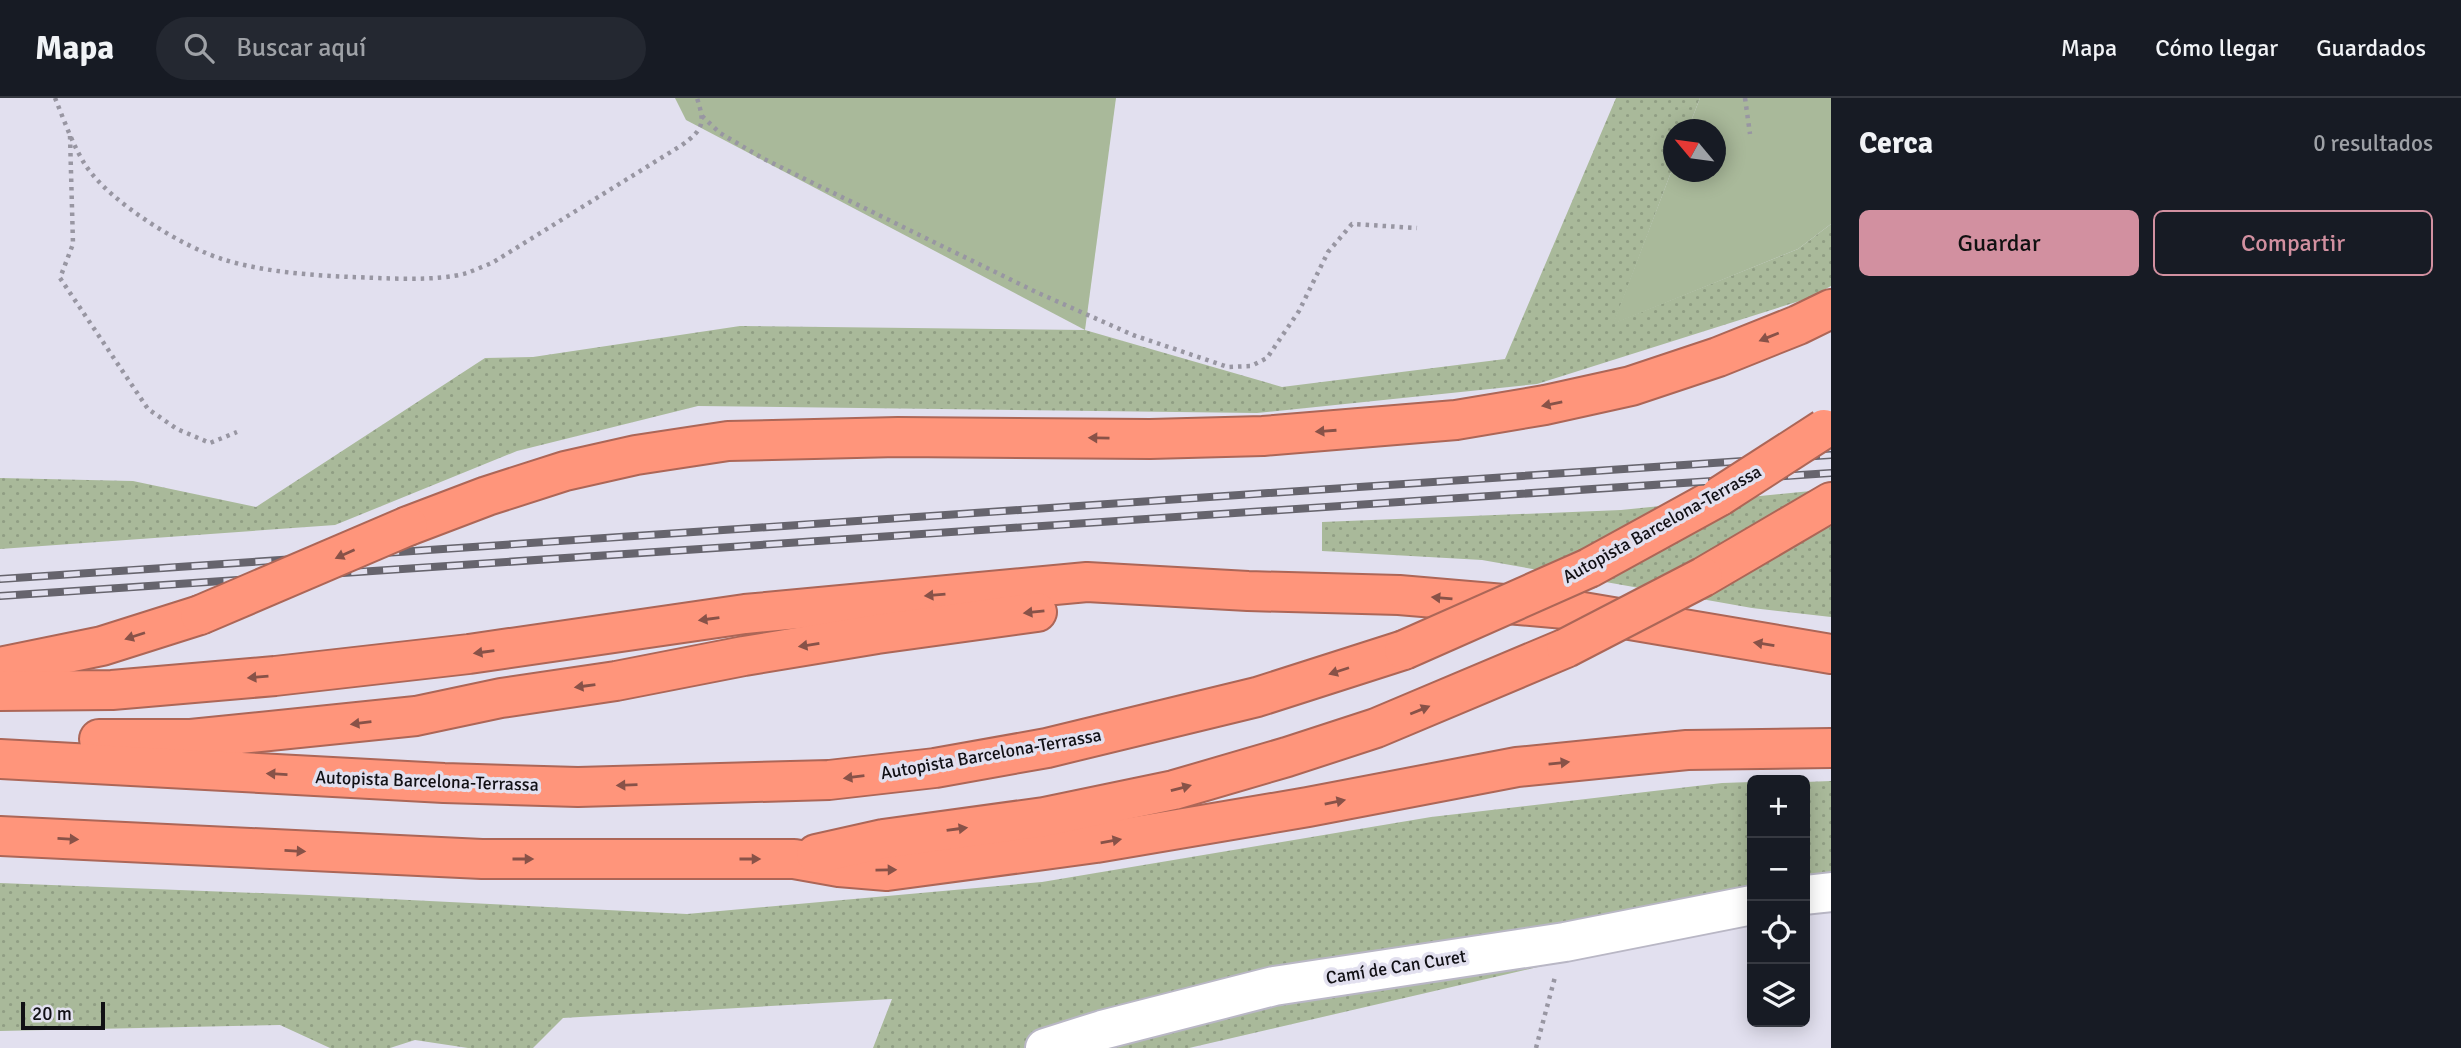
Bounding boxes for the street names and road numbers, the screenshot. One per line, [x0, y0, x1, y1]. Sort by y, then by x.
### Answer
street label: Autopista Barcelona-Terrassa [1559, 460, 1765, 588]
street label: Autopista Barcelona-Terrassa [879, 724, 1103, 784]
street label: Autopista Barcelona-Terrassa [315, 766, 539, 796]
street label: Camí de Can Curet [1324, 945, 1468, 989]

